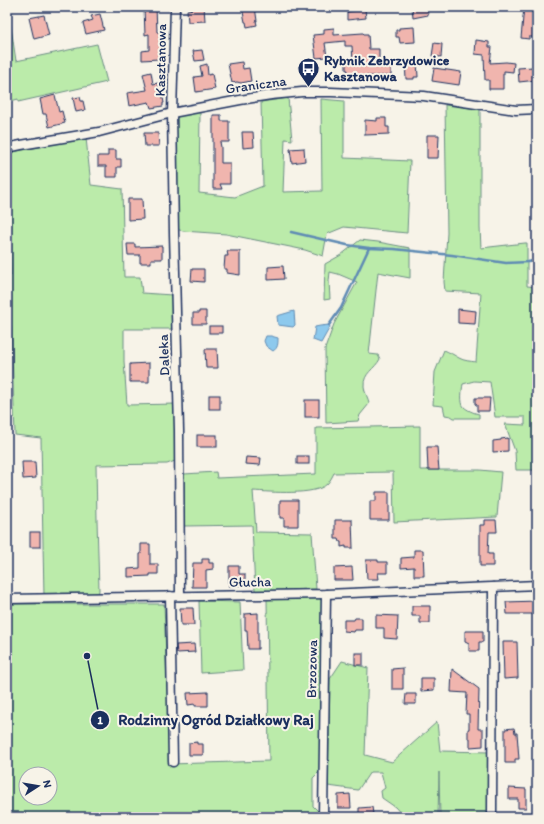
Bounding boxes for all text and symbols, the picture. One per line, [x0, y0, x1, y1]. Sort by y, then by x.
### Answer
street label: Kasztanowa [152, 23, 170, 97]
place label: Rybnik Zebrzydowice Kasztanowa [324, 52, 450, 85]
bus stop icon: Rybnik Zebrzydowice Kasztanowa [295, 55, 321, 88]
street label: Graniczna [224, 72, 288, 98]
street label: Daleka [155, 333, 173, 376]
street label: Głucha [229, 573, 271, 591]
street label: Brzozowa [303, 639, 321, 698]
callout: Rodzinny Ogród Działkowy Raj [90, 706, 322, 733]
text: Rodzinny Ogród Działkowy Raj [118, 711, 314, 730]
text: 1 [97, 713, 103, 727]
north arrow [18, 766, 58, 806]
text: N [40, 779, 54, 789]

